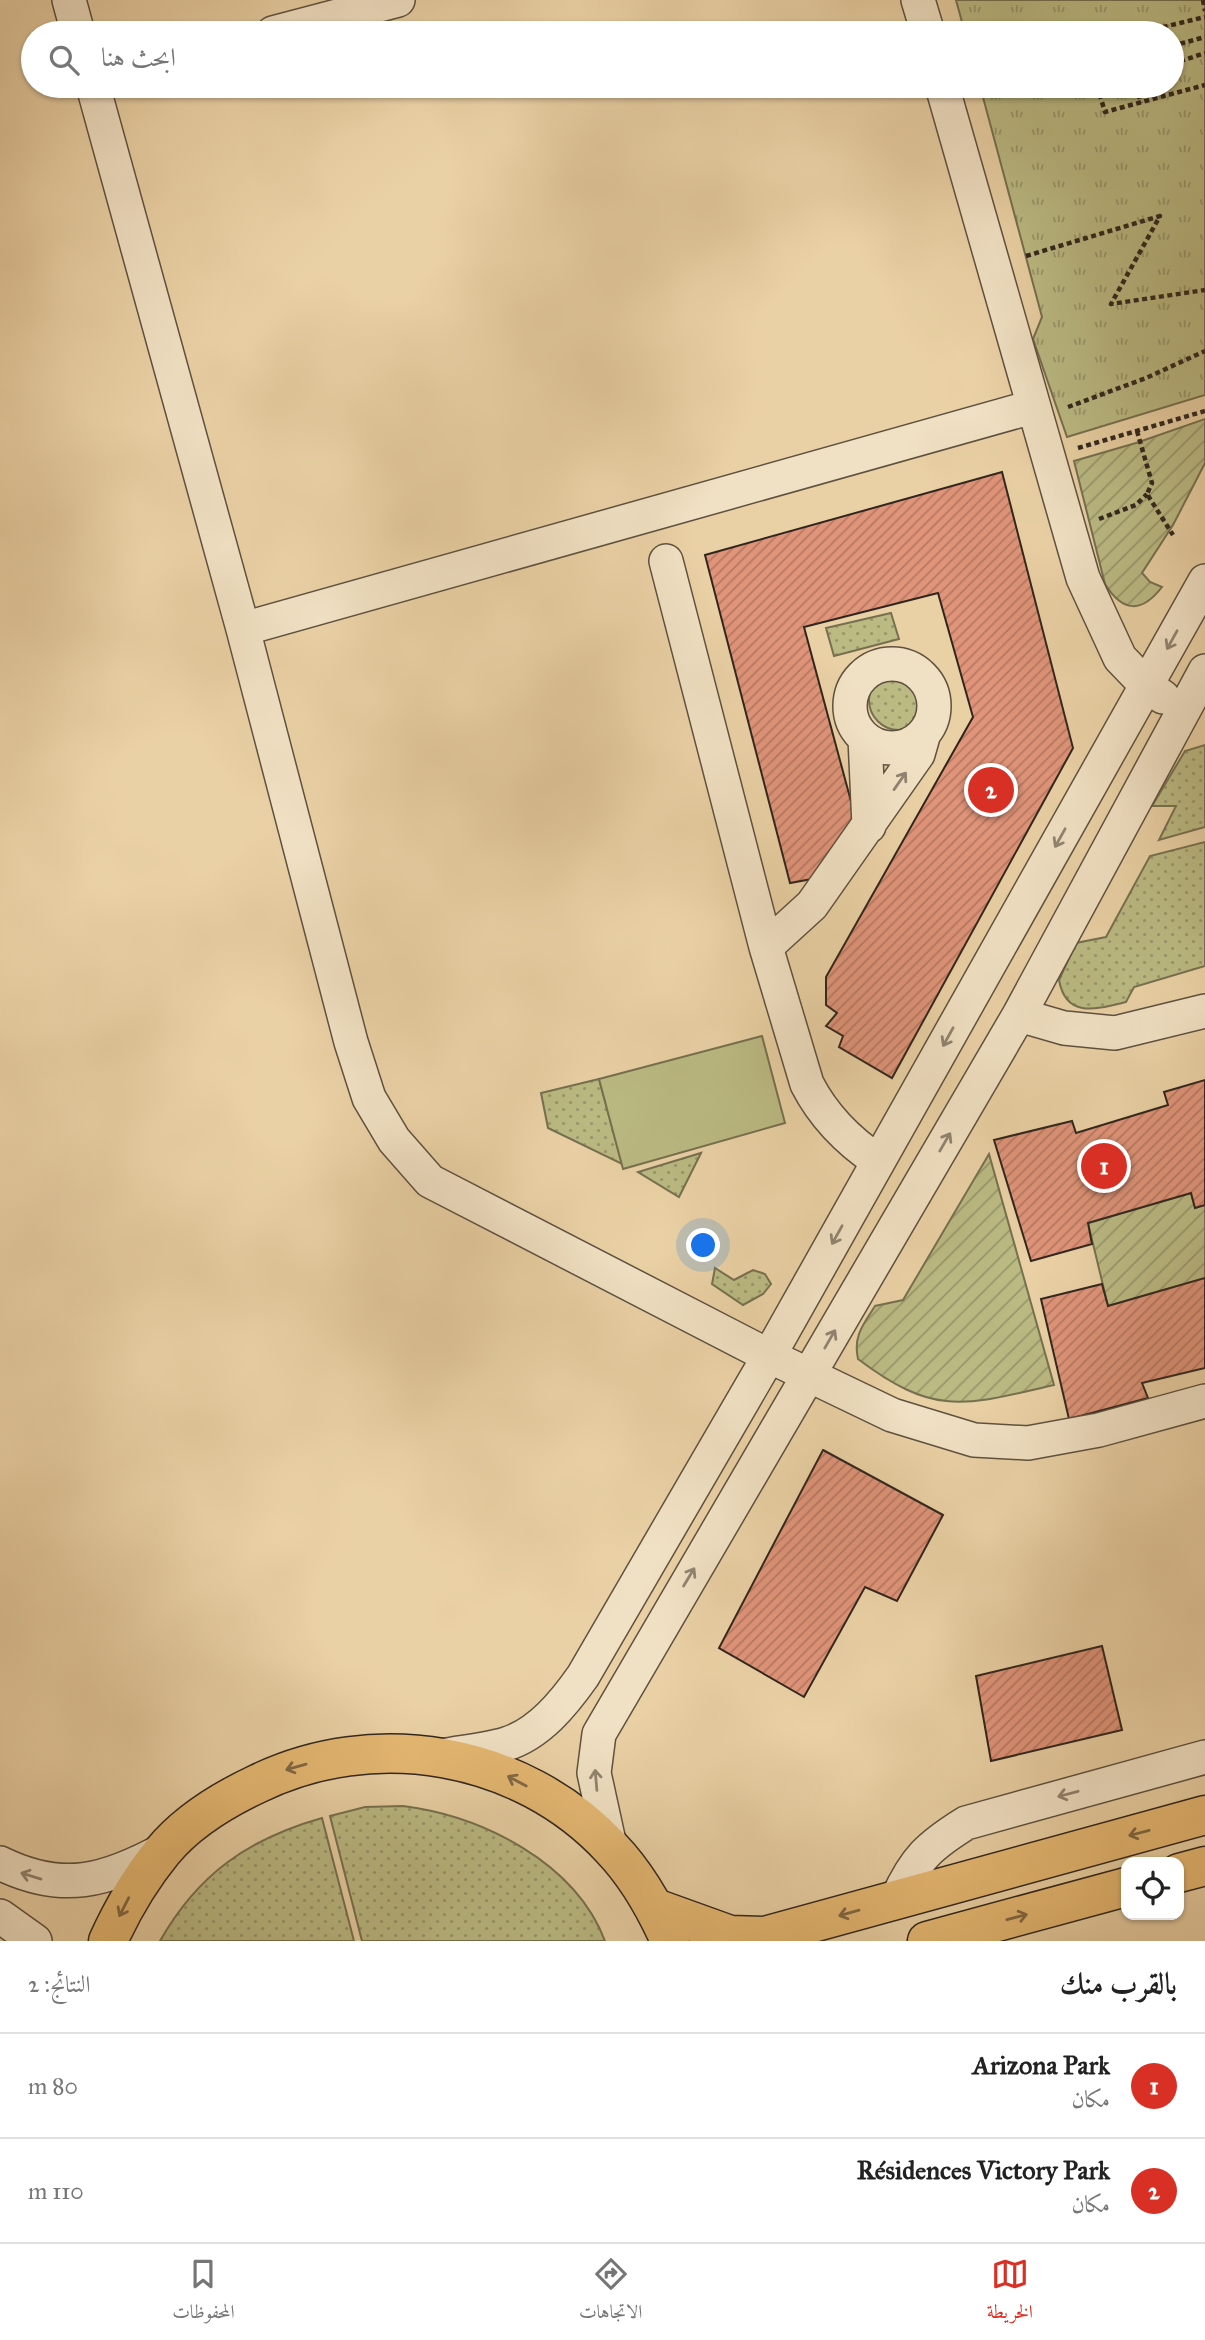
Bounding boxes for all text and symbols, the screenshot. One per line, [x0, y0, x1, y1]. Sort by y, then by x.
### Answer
search box [21, 21, 1184, 98]
icon: search [45, 41, 83, 79]
text: ابحث هنا [101, 41, 176, 73]
one-way arrow [1164, 630, 1178, 650]
pin: 2 [968, 764, 1014, 816]
one-way arrow [893, 772, 907, 791]
one-way arrow [1053, 828, 1067, 848]
one-way arrow [941, 1026, 955, 1046]
one-way arrow [938, 1133, 952, 1153]
pin: 1 [1081, 1140, 1127, 1192]
one-way arrow [830, 1224, 843, 1245]
your location [686, 1228, 720, 1262]
one-way arrow [823, 1329, 837, 1349]
one-way arrow [683, 1567, 697, 1587]
one-way arrow [285, 1761, 308, 1774]
one-way arrow [589, 1769, 602, 1792]
one-way arrow [507, 1774, 528, 1788]
one-way arrow [1057, 1788, 1080, 1801]
one-way arrow [1128, 1827, 1151, 1840]
map controls [1121, 1857, 1184, 1920]
button: locate [1121, 1857, 1184, 1920]
one-way arrow [20, 1868, 42, 1881]
one-way arrow [117, 1896, 131, 1917]
one-way arrow [838, 1907, 861, 1920]
one-way arrow [1005, 1910, 1028, 1923]
text: بالقرب منك [1060, 1966, 1177, 2002]
text: النتائج: 2 [28, 1970, 90, 1998]
text: Arizona Park [973, 2049, 1110, 2081]
text: 80 m [28, 2072, 78, 2100]
text: 1 [1149, 2072, 1159, 2100]
text: مكان [1071, 2085, 1110, 2113]
text: Résidences Victory Park [857, 2154, 1110, 2186]
text: 110 m [28, 2177, 84, 2205]
text: 2 [1148, 2177, 1160, 2205]
text: مكان [1071, 2190, 1110, 2218]
tab: المحفوظات [172, 2255, 235, 2330]
tab: الاتجاهات [579, 2255, 642, 2330]
tab: الخريطة [987, 2255, 1033, 2330]

